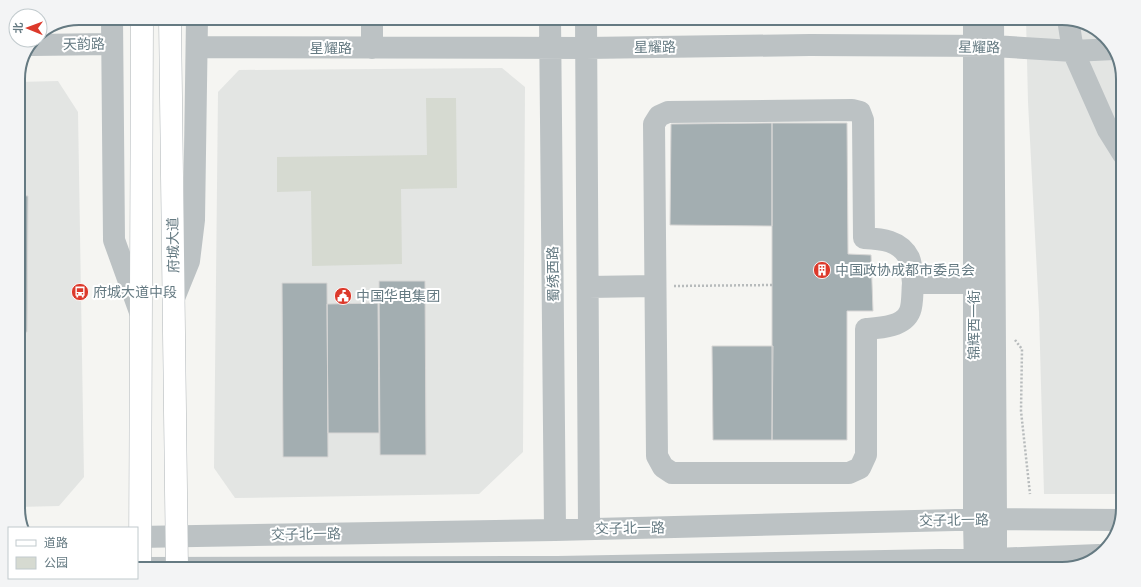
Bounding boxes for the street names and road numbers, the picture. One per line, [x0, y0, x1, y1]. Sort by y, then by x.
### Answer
street label: 天韵路 [63, 35, 105, 52]
street label: 星耀路 [634, 38, 676, 55]
street label: 星耀路 [958, 38, 1000, 55]
street label: 星耀路 [310, 39, 352, 56]
street label: 府城大道 [164, 217, 181, 273]
street label: 蜀绣西路 [544, 246, 561, 302]
street label: 锦辉西一街 [965, 290, 982, 360]
street label: 交子北一路 [919, 510, 989, 529]
street label: 交子北一路 [595, 518, 665, 537]
street label: 交子北一路 [271, 524, 341, 543]

